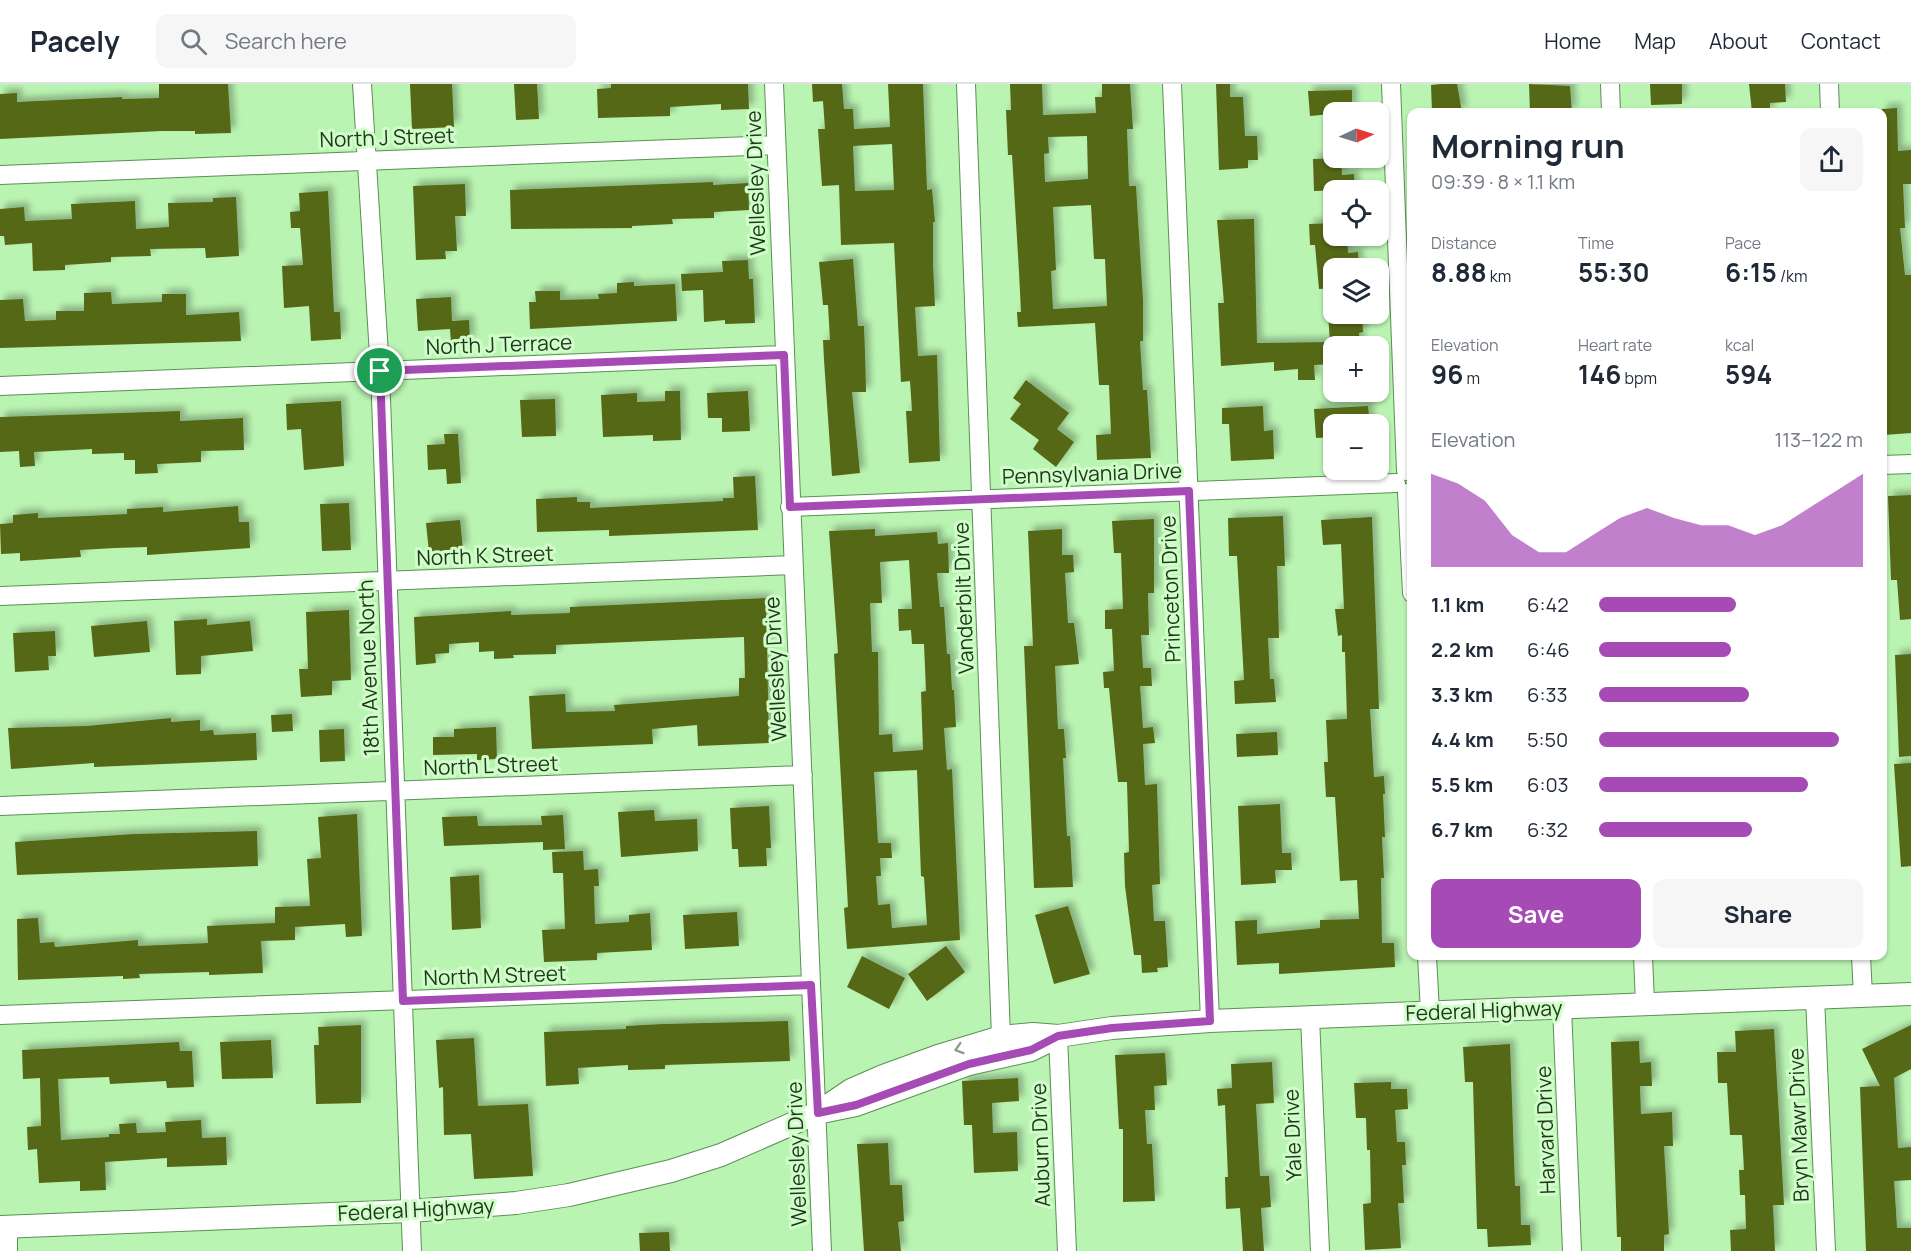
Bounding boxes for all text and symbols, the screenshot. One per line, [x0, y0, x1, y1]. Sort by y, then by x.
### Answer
search box [156, 14, 576, 68]
text: Pacely [30, 22, 120, 60]
icon: search [177, 25, 210, 58]
text: Search here [225, 26, 347, 56]
text: Home [1544, 27, 1601, 55]
text: Map [1634, 27, 1676, 55]
text: About [1709, 27, 1768, 55]
text: Contact [1801, 27, 1881, 55]
north arrow [1323, 102, 1389, 168]
map controls [1323, 102, 1389, 480]
street label: Wellesley Drive [738, 110, 772, 256]
street label: North J Street [319, 121, 455, 153]
text: Morning run [1431, 123, 1625, 168]
button: share [1800, 128, 1863, 191]
text: 09:39 · 8 × 1.1 km [1431, 168, 1575, 195]
button: locate [1323, 180, 1389, 246]
text: Distance [1431, 232, 1497, 254]
text: Time [1578, 232, 1614, 254]
text: Pace [1725, 232, 1761, 254]
text: 8.88 [1431, 254, 1487, 290]
text: 55:30 [1578, 254, 1650, 290]
text: 6:15 [1725, 254, 1777, 290]
button: layers [1323, 258, 1389, 324]
text: km [1487, 265, 1511, 287]
text: /km [1777, 265, 1808, 287]
street label: North J Terrace [425, 327, 573, 361]
text: Elevation [1431, 334, 1499, 356]
text: Heart rate [1578, 334, 1652, 356]
text: kcal [1725, 334, 1754, 356]
button: + [1323, 336, 1389, 402]
pin [354, 345, 405, 396]
icon: arrive [363, 354, 396, 387]
text: 96 [1431, 356, 1463, 392]
text: 146 [1578, 356, 1621, 392]
text: 594 [1725, 356, 1772, 392]
text: m [1463, 367, 1480, 389]
text: bpm [1621, 367, 1657, 389]
button: − [1323, 414, 1389, 480]
text: Elevation [1431, 426, 1515, 453]
text: 113–122 m [1774, 426, 1863, 453]
street label: Pennsylvania Drive [1001, 456, 1183, 490]
street label: Princeton Drive [1153, 515, 1187, 663]
street label: Vanderbilt Drive [946, 522, 980, 674]
street label: North K Street [416, 539, 554, 571]
street label: 18th Avenue North [351, 579, 385, 757]
text: 1.1 km [1431, 591, 1484, 618]
text: 6:42 [1527, 591, 1569, 618]
street label: Wellesley Drive [757, 596, 793, 742]
text: 2.2 km [1431, 636, 1494, 663]
text: 6:46 [1527, 636, 1570, 663]
text: 3.3 km [1431, 681, 1493, 708]
text: 6:33 [1527, 681, 1568, 708]
text: 4.4 km [1431, 726, 1494, 753]
text: 5:50 [1527, 726, 1568, 753]
street label: North L Street [423, 749, 559, 781]
text: 5.5 km [1431, 771, 1493, 798]
text: 6:03 [1527, 771, 1569, 798]
text: 6.7 km [1431, 816, 1493, 843]
text: 6:32 [1527, 816, 1568, 843]
button: Save [1431, 879, 1641, 948]
button: Share [1653, 879, 1863, 948]
street label: North M Street [423, 959, 567, 991]
street label: Federal Highway [1405, 993, 1563, 1027]
one-way arrow [954, 1042, 965, 1054]
street label: Bryn Mawr Drive [1781, 1048, 1815, 1202]
street label: Harvard Drive [1529, 1065, 1561, 1195]
street label: Wellesley Drive [779, 1081, 813, 1227]
street label: Auburn Drive [1024, 1083, 1056, 1207]
street label: Yale Drive [1276, 1088, 1308, 1182]
street label: Federal Highway [337, 1191, 495, 1227]

